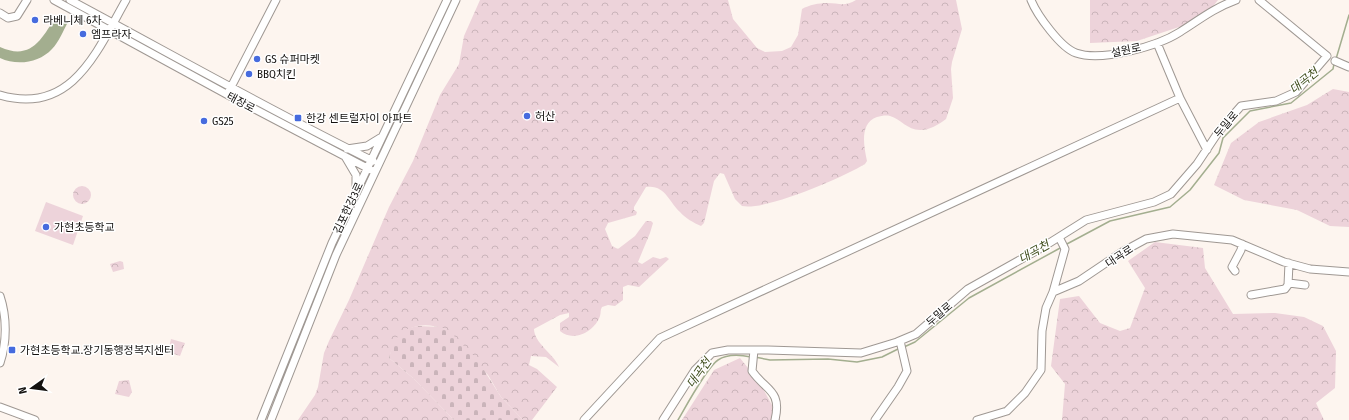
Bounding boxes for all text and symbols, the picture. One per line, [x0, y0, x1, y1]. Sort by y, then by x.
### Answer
place label: 라베니체 6차 [43, 14, 102, 27]
marker: 라베니체 6차 [30, 15, 40, 25]
place label: 엠프라자 [91, 28, 131, 41]
marker: 엠프라자 [78, 29, 88, 39]
street label: 설원로 [1110, 41, 1142, 60]
place label: GS 슈퍼마켓 [265, 53, 320, 66]
marker: GS 슈퍼마켓 [252, 54, 262, 64]
water label: 대곡천 [1287, 64, 1323, 97]
place label: BBQ치킨 [257, 68, 296, 81]
marker: BBQ치킨 [244, 69, 254, 79]
street label: 태장로 [224, 90, 257, 115]
street label: 두밀로 [1212, 109, 1241, 140]
place label: 허산 [535, 110, 555, 123]
marker: 허산 [522, 111, 532, 121]
place label: 한강 센트럴자이 아파트 [306, 112, 412, 125]
marker: 한강 센트럴자이 아파트 [293, 113, 303, 123]
place label: GS25 [212, 115, 234, 128]
marker: GS25 [199, 116, 209, 126]
street label: 김포한강3로 [331, 180, 366, 236]
place label: 가현초등학교 [54, 221, 115, 234]
marker: 가현초등학교 [41, 222, 51, 232]
water label: 대곡천 [1016, 237, 1054, 266]
street label: 대곡로 [1103, 243, 1136, 270]
street label: 두밀로 [924, 300, 955, 329]
place label: 가현초등학교.장기동행정복지센터 [20, 344, 174, 357]
marker: 가현초등학교.장기동행정복지센터 [7, 345, 17, 355]
water label: 대곡천 [684, 354, 715, 391]
north arrow [12, 368, 52, 408]
text: N [16, 386, 30, 395]

